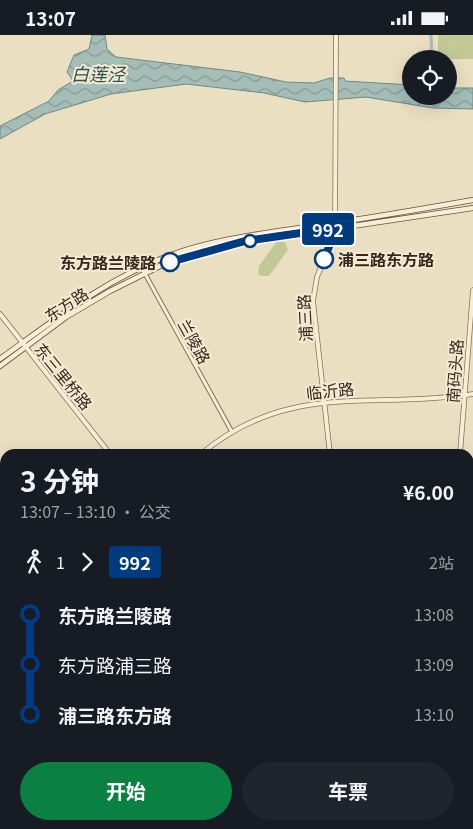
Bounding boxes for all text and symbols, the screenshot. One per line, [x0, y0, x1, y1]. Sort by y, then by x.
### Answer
text: 13:07 [25, 4, 76, 31]
map controls [402, 50, 457, 105]
button: locate [402, 50, 457, 105]
water label: 白莲泾 [71, 60, 127, 86]
line badge: 992 [299, 213, 357, 245]
text: 992 [312, 216, 344, 242]
unlabelled marker [243, 234, 257, 248]
place label: 浦三路东方路 [338, 247, 434, 271]
marker: 浦三路东方路 [314, 249, 334, 269]
place label: 东方路兰陵路 [60, 250, 156, 274]
marker: 东方路兰陵路 [160, 252, 180, 272]
street label: 东方路 [39, 281, 93, 327]
street label: 浦三路 [291, 293, 317, 343]
street label: 兰陵路 [173, 314, 217, 368]
street label: 东三里桥路 [29, 337, 99, 415]
street label: 南码头路 [440, 338, 468, 404]
street label: 临沂路 [305, 376, 355, 404]
text: 3 分钟 [20, 460, 99, 500]
text: ¥6.00 [403, 478, 454, 505]
text: 13:07 – 13:10 · 公交 [20, 499, 171, 523]
icon: walk [20, 548, 48, 576]
icon: forward [73, 548, 101, 576]
text: 992 [119, 549, 151, 575]
text: 1 [56, 550, 65, 574]
text: 2站 [429, 550, 454, 574]
text: 东方路兰陵路 [58, 601, 172, 628]
text: 13:08 [414, 602, 454, 626]
text: 东方路浦三路 [58, 651, 172, 678]
text: 13:09 [414, 652, 454, 676]
text: 浦三路东方路 [58, 701, 172, 728]
text: 13:10 [414, 702, 454, 726]
button: 开始 [20, 762, 232, 820]
button: 车票 [242, 762, 454, 820]

